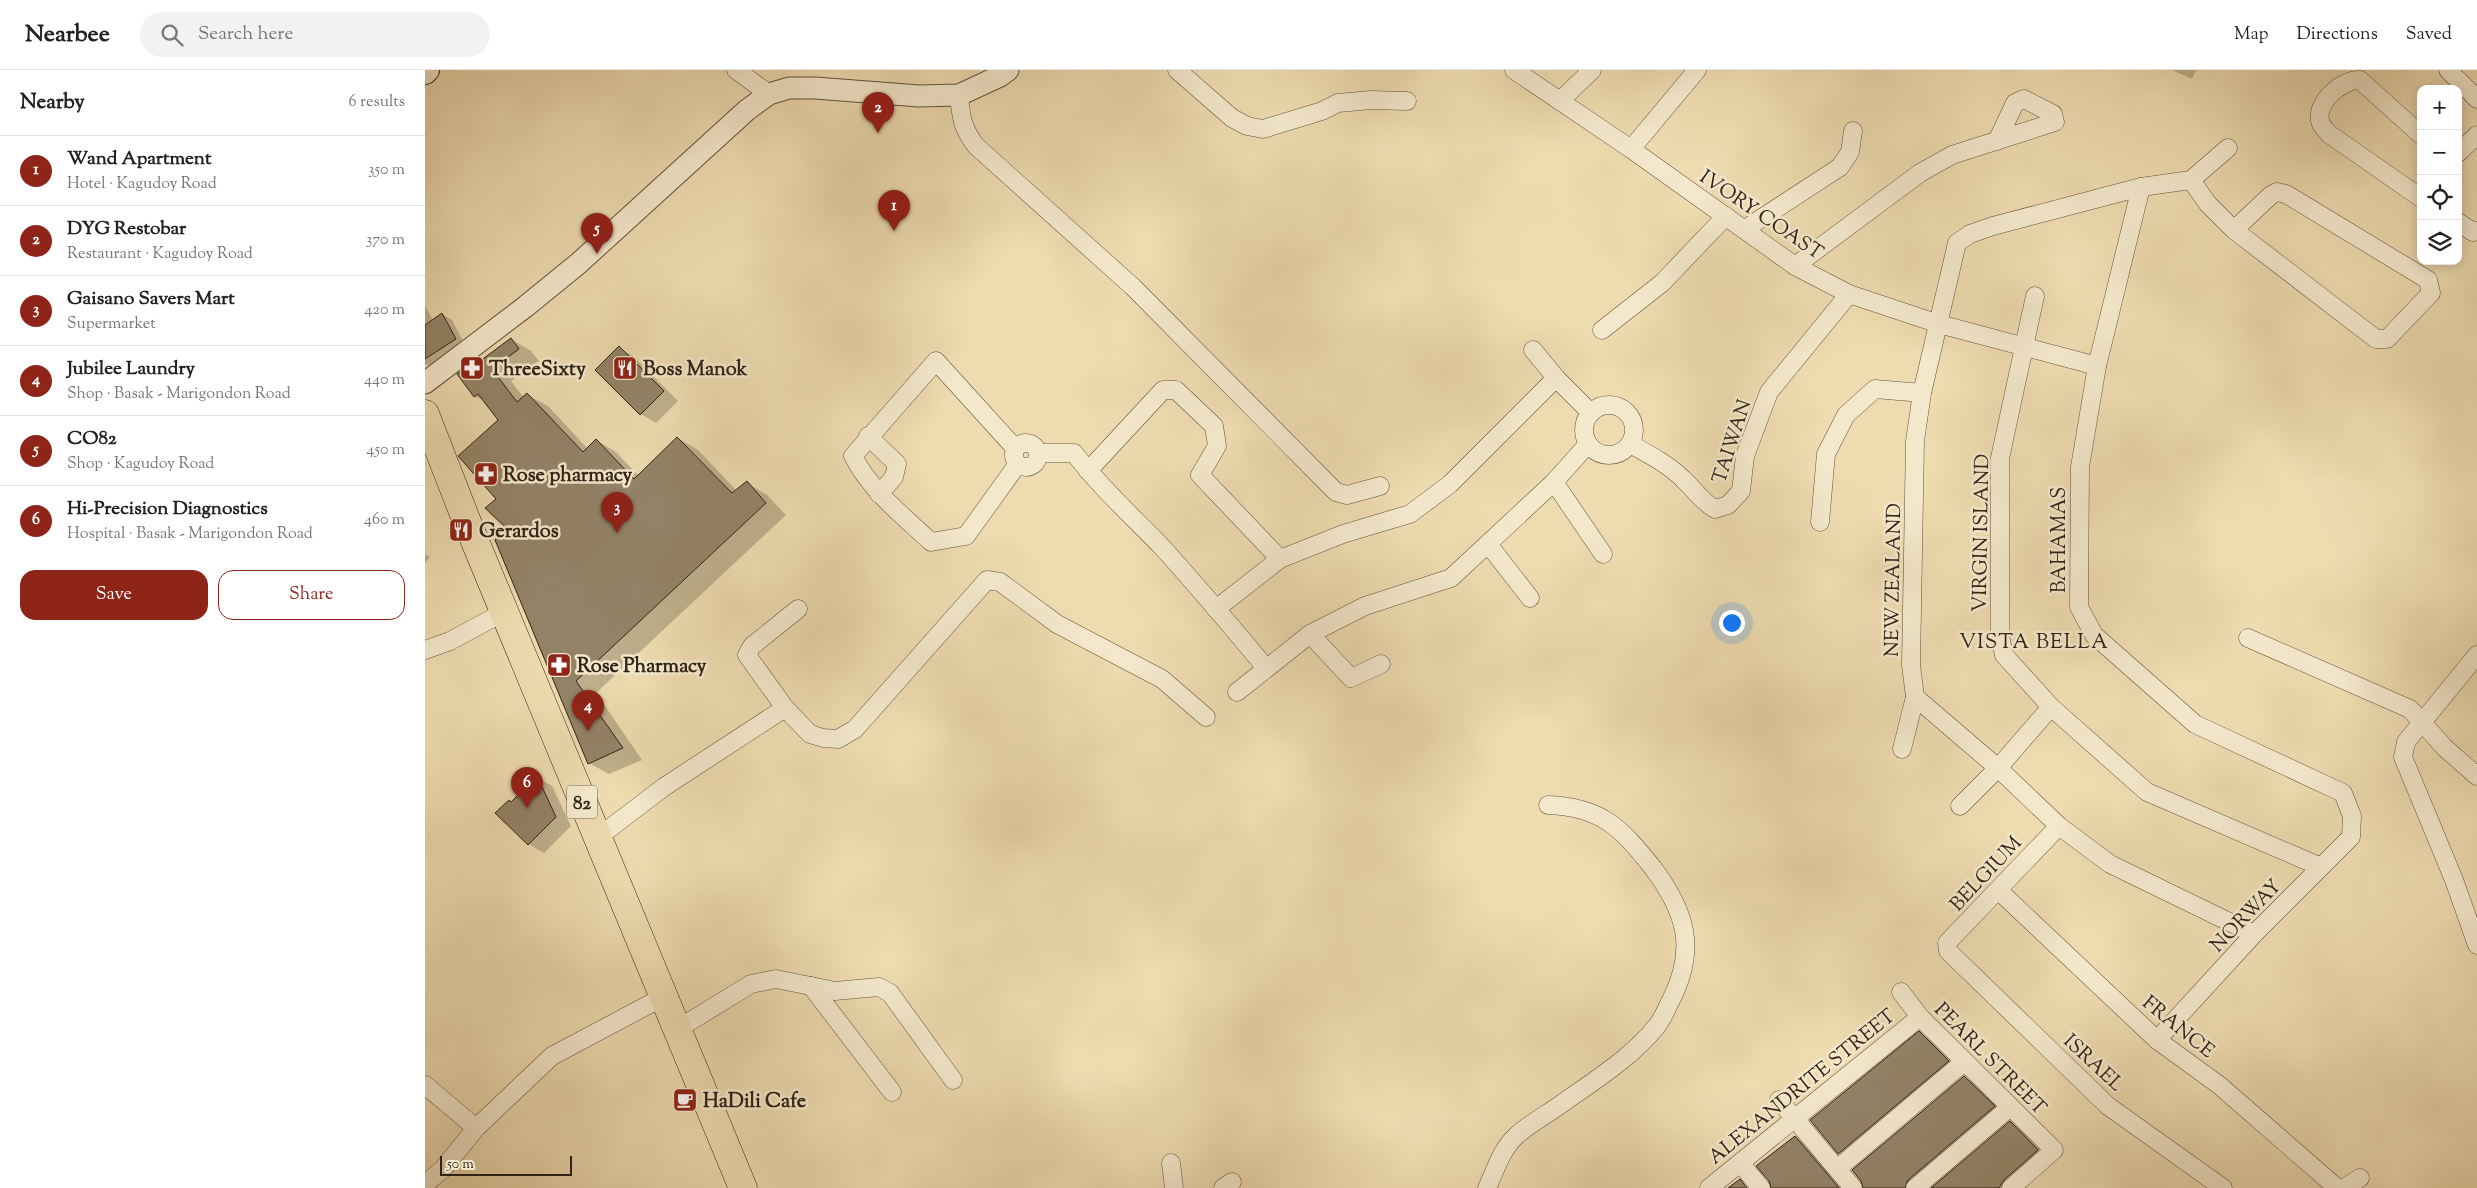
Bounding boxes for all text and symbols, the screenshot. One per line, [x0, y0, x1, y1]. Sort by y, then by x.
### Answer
search box [140, 12, 490, 57]
text: Nearbee [25, 18, 110, 52]
icon: search [158, 21, 186, 49]
text: Search here [198, 21, 293, 48]
text: Map [2234, 22, 2269, 48]
text: Directions [2297, 22, 2378, 48]
text: Saved [2406, 22, 2452, 48]
map controls [2417, 85, 2462, 265]
button: + [2417, 85, 2462, 130]
text: Nearby [20, 88, 85, 118]
text: 6 results [349, 91, 405, 114]
pin: 2 [862, 92, 894, 133]
button: − [2417, 130, 2462, 175]
text: Wand Apartment [67, 146, 211, 173]
text: 1 [33, 159, 39, 182]
text: 350 m [368, 159, 405, 182]
street label: IVORY COAST [1693, 164, 1828, 268]
text: Hotel · Kagudoy Road [67, 173, 217, 196]
button: locate [2417, 175, 2462, 220]
pin: 1 [878, 190, 910, 231]
pin: 5 [581, 213, 613, 254]
text: DYG Restobar [67, 216, 186, 243]
button: layers [2417, 220, 2462, 265]
text: 2 [32, 229, 40, 252]
text: 370 m [366, 229, 405, 252]
text: Restaurant · Kagudoy Road [67, 243, 253, 266]
text: Gaisano Savers Mart [67, 286, 235, 313]
text: 3 [33, 299, 39, 322]
text: 420 m [364, 299, 405, 322]
text: Supermarket [67, 313, 156, 336]
pharmacy icon: ThreeSixty [459, 355, 485, 381]
restaurant icon: Boss Manok [612, 355, 638, 381]
text: Jubilee Laundry [67, 356, 195, 383]
place label: ThreeSixty [489, 356, 586, 385]
place label: Boss Manok [643, 356, 748, 385]
text: 4 [32, 369, 40, 392]
text: 440 m [364, 369, 405, 392]
text: Shop · Basak - Marigondon Road [67, 383, 291, 406]
street label: TAIWAN [1706, 396, 1761, 487]
text: CO82 [67, 426, 117, 453]
text: 5 [33, 439, 39, 462]
text: 450 m [366, 439, 405, 462]
text: Shop · Kagudoy Road [67, 453, 214, 476]
street label: VIRGIN ISLAND [1967, 454, 1998, 612]
pharmacy icon: Rose pharmacy [473, 461, 499, 487]
place label: Rose pharmacy [503, 462, 632, 491]
street label: BAHAMAS [2046, 487, 2075, 593]
pin: 3 [601, 492, 633, 533]
text: Hi-Precision Diagnostics [67, 496, 268, 523]
street label: NEW ZEALAND [1879, 503, 1910, 657]
text: 6 [32, 509, 40, 532]
text: 460 m [364, 509, 405, 532]
restaurant icon: Gerardos [448, 517, 474, 543]
place label: Gerardos [479, 518, 559, 547]
text: Hospital · Basak - Marigondon Road [67, 523, 313, 546]
button: Save [20, 570, 208, 620]
button: Share [218, 570, 405, 620]
your location [1719, 610, 1745, 636]
district label: VISTA BELLA [1959, 628, 2109, 658]
pharmacy icon: Rose Pharmacy [546, 652, 572, 678]
place label: Rose Pharmacy [577, 653, 707, 682]
pin: 4 [572, 690, 604, 731]
pin: 6 [511, 767, 543, 808]
road number: 82 [567, 786, 597, 819]
street label: BELGIUM [1944, 830, 2030, 919]
street label: NORWAY [2204, 874, 2289, 960]
street label: FRANCE [2135, 990, 2220, 1066]
street label: PEARL STREET [1926, 997, 2052, 1123]
street label: ALEXANDRITE STREET [1703, 1003, 1902, 1173]
street label: ISRAEL [2056, 1028, 2129, 1099]
cafe icon: HaDili Cafe [672, 1087, 698, 1113]
place label: HaDili Cafe [703, 1088, 806, 1117]
scale bar [440, 1153, 573, 1176]
text: 50 m [447, 1155, 474, 1175]

